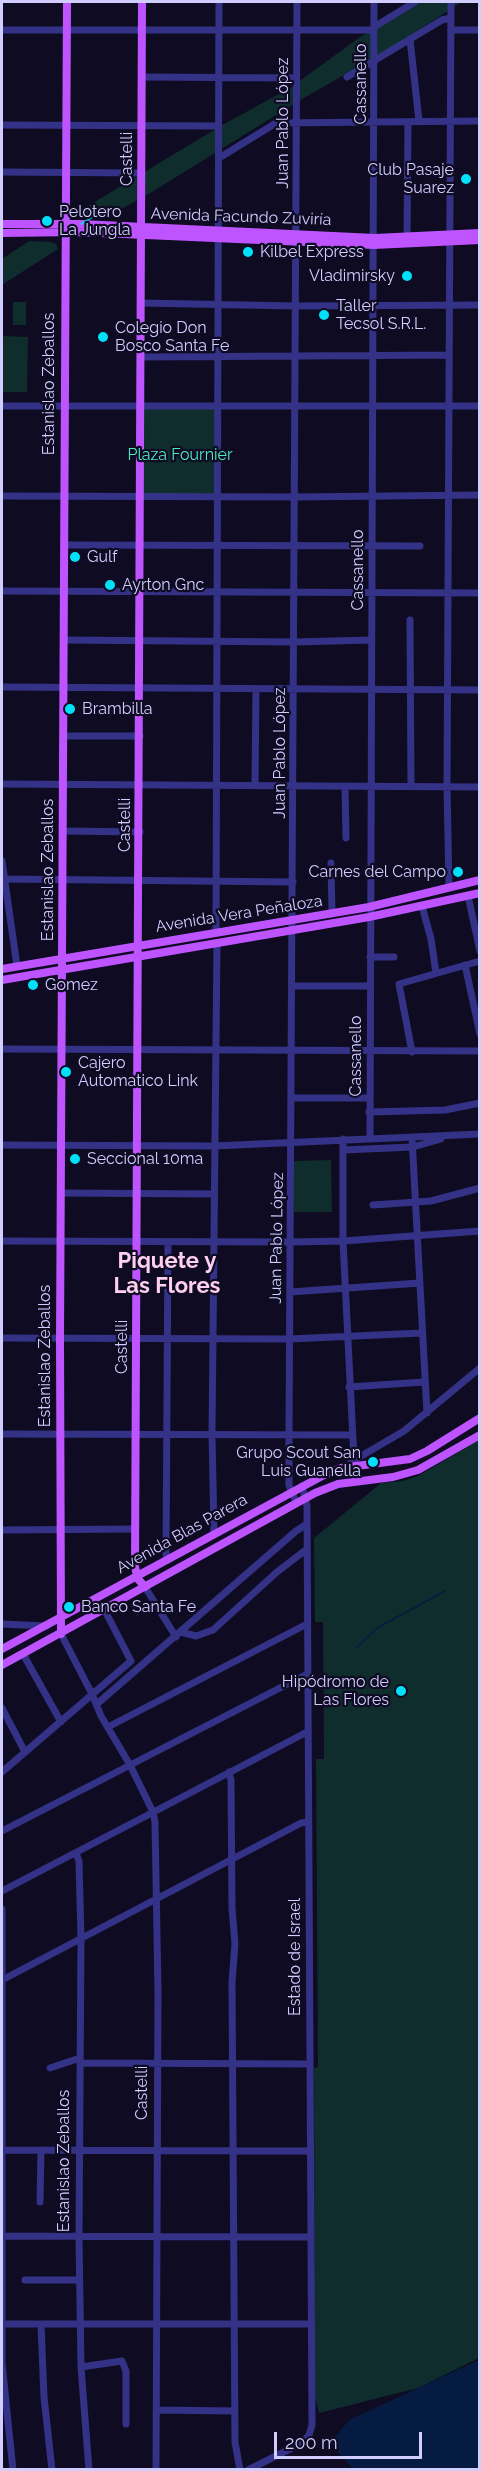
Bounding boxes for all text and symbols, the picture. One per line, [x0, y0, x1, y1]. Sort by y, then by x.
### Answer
street label: Cassanello [351, 44, 371, 124]
street label: Juan Pablo López [273, 57, 293, 189]
street label: Castelli [117, 132, 137, 186]
place label: Club Pasaje Suarez [367, 160, 454, 198]
marker: Club Pasaje Suarez [459, 172, 473, 186]
place label: Pelotero La Jungla [59, 202, 131, 240]
street label: Avenida Facundo Zuviría [150, 204, 332, 230]
marker: Pelotero La Jungla [40, 214, 54, 228]
place label: Kilbel Express [260, 242, 364, 262]
marker: Kilbel Express [241, 245, 255, 259]
place label: Vladimirsky [309, 266, 395, 286]
marker: Vladimirsky [400, 269, 414, 283]
place label: Taller Tecsol S.R.L. [336, 296, 426, 334]
marker: Taller Tecsol S.R.L. [317, 308, 331, 322]
street label: Estanislao Zeballos [39, 313, 59, 455]
place label: Colegio Don Bosco Santa Fe [115, 318, 229, 356]
marker: Colegio Don Bosco Santa Fe [96, 330, 110, 344]
park label: Plaza Fournier [127, 445, 233, 465]
street label: Cassanello [348, 530, 368, 610]
place label: Gulf [87, 547, 118, 567]
marker: Gulf [68, 550, 82, 564]
place label: Ayrton Gnc [122, 575, 204, 595]
marker: Ayrton Gnc [103, 578, 117, 592]
street label: Juan Pablo López [270, 687, 290, 819]
place label: Brambilla [82, 699, 152, 719]
marker: Brambilla [63, 702, 77, 716]
street label: Castelli [115, 798, 135, 852]
street label: Estanislao Zeballos [38, 799, 58, 941]
place label: Carnes del Campo [309, 862, 446, 882]
marker: Carnes del Campo [451, 865, 465, 879]
street label: Avenida Vera Peñaloza [154, 891, 324, 937]
place label: Gomez [45, 975, 98, 995]
marker: Gomez [26, 978, 40, 992]
street label: Cassanello [346, 1016, 366, 1096]
place label: Cajero Automatico Link [78, 1053, 198, 1091]
marker: Cajero Automatico Link [59, 1065, 73, 1079]
place label: Seccional 10ma [87, 1149, 203, 1169]
marker: Seccional 10ma [68, 1152, 82, 1166]
street label: Juan Pablo López [266, 1172, 288, 1304]
district label: Piquete y Las Flores [114, 1248, 220, 1300]
street label: Estanislao Zeballos [35, 1285, 55, 1427]
street label: Castelli [112, 1320, 132, 1374]
place label: Grupo Scout San Luis Guanella [236, 1443, 361, 1481]
marker: Grupo Scout San Luis Guanella [366, 1455, 380, 1469]
street label: Avenida Blas Parera [113, 1490, 251, 1578]
place label: Banco Santa Fe [81, 1597, 196, 1617]
marker: Banco Santa Fe [62, 1600, 76, 1614]
place label: Hipódromo de Las Flores [282, 1672, 389, 1710]
marker: Hipódromo de Las Flores [394, 1684, 408, 1698]
street label: Estado de Israel [285, 1898, 305, 2016]
street label: Castelli [132, 2066, 152, 2120]
street label: Estanislao Zeballos [54, 2090, 74, 2232]
scale bar [277, 2420, 426, 2458]
text: 200 m [285, 2432, 338, 2453]

